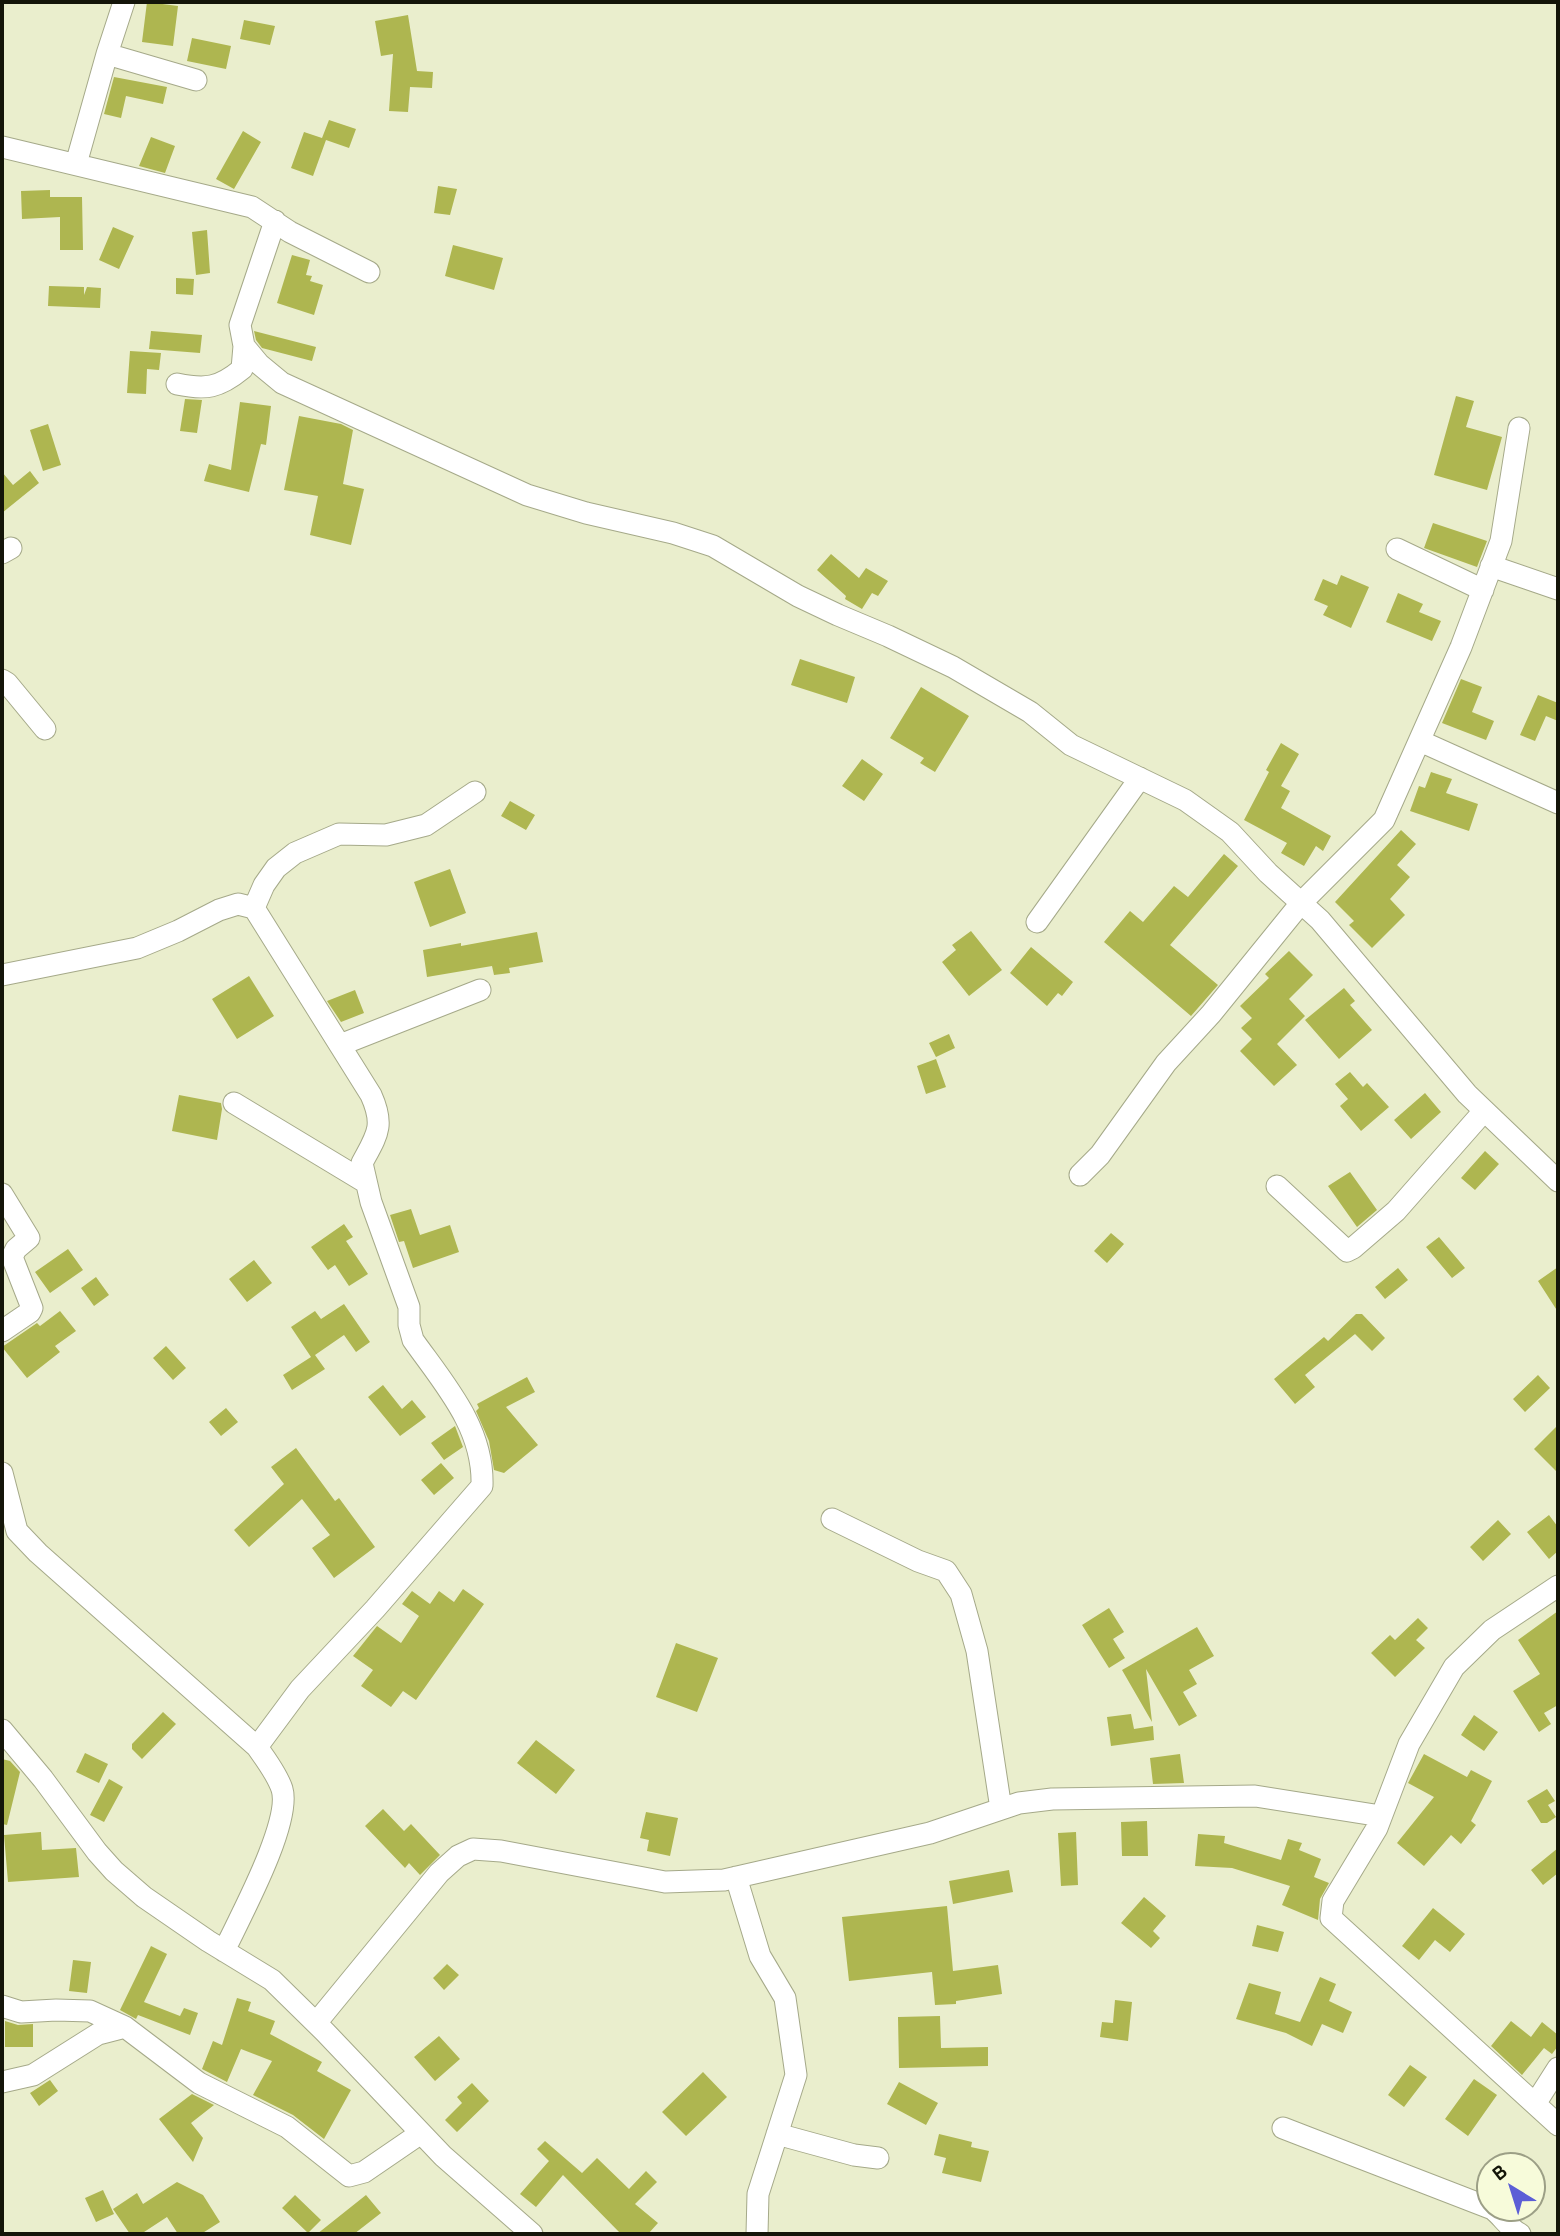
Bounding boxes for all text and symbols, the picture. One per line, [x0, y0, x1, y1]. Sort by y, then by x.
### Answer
north arrow [1476, 2152, 1546, 2222]
text: B [1487, 2159, 1512, 2185]

